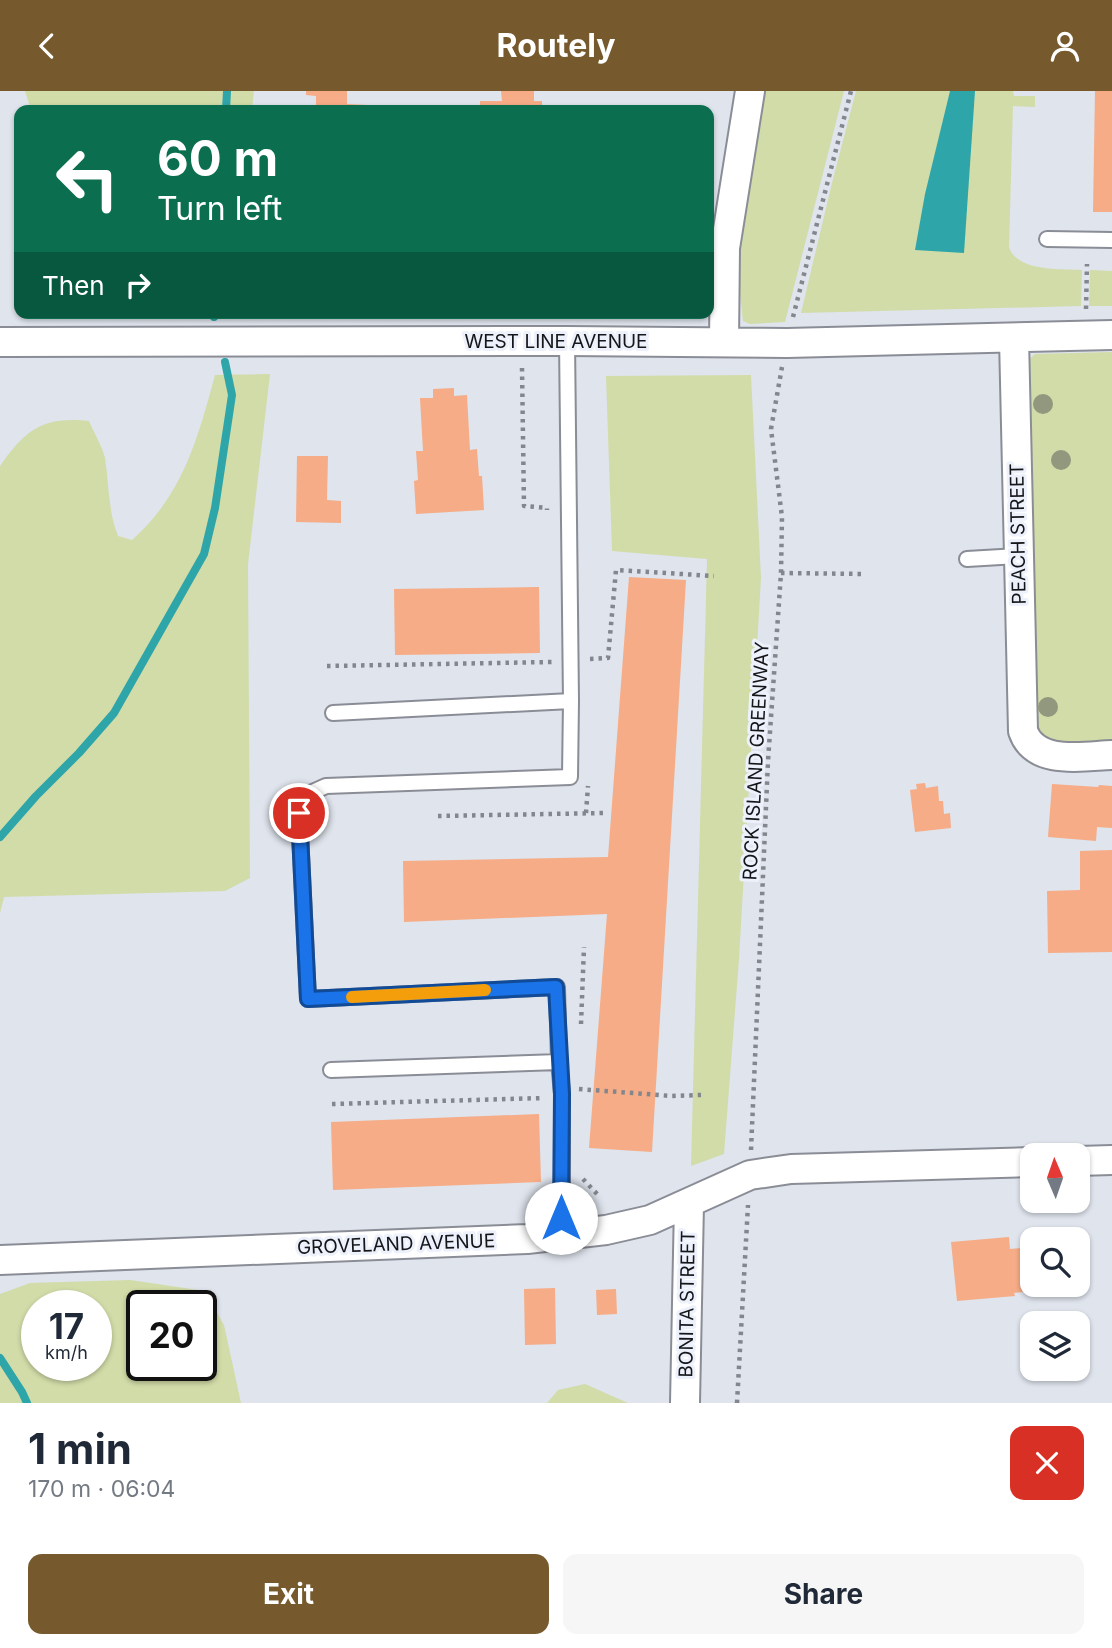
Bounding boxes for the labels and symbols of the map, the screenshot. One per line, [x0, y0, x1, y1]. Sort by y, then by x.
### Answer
street label: WEST LINE AVENUE [464, 330, 648, 353]
street label: PEACH STREET [1005, 463, 1031, 605]
street label: ROCK ISLAND GREENWAY [738, 641, 774, 881]
pin [269, 783, 329, 843]
north arrow [1020, 1143, 1090, 1213]
position arrow [524, 1181, 598, 1255]
street label: GROVELAND AVENUE [297, 1229, 495, 1259]
street label: BONITA STREET [674, 1230, 700, 1378]
speed limit sign: 20 [126, 1290, 217, 1381]

